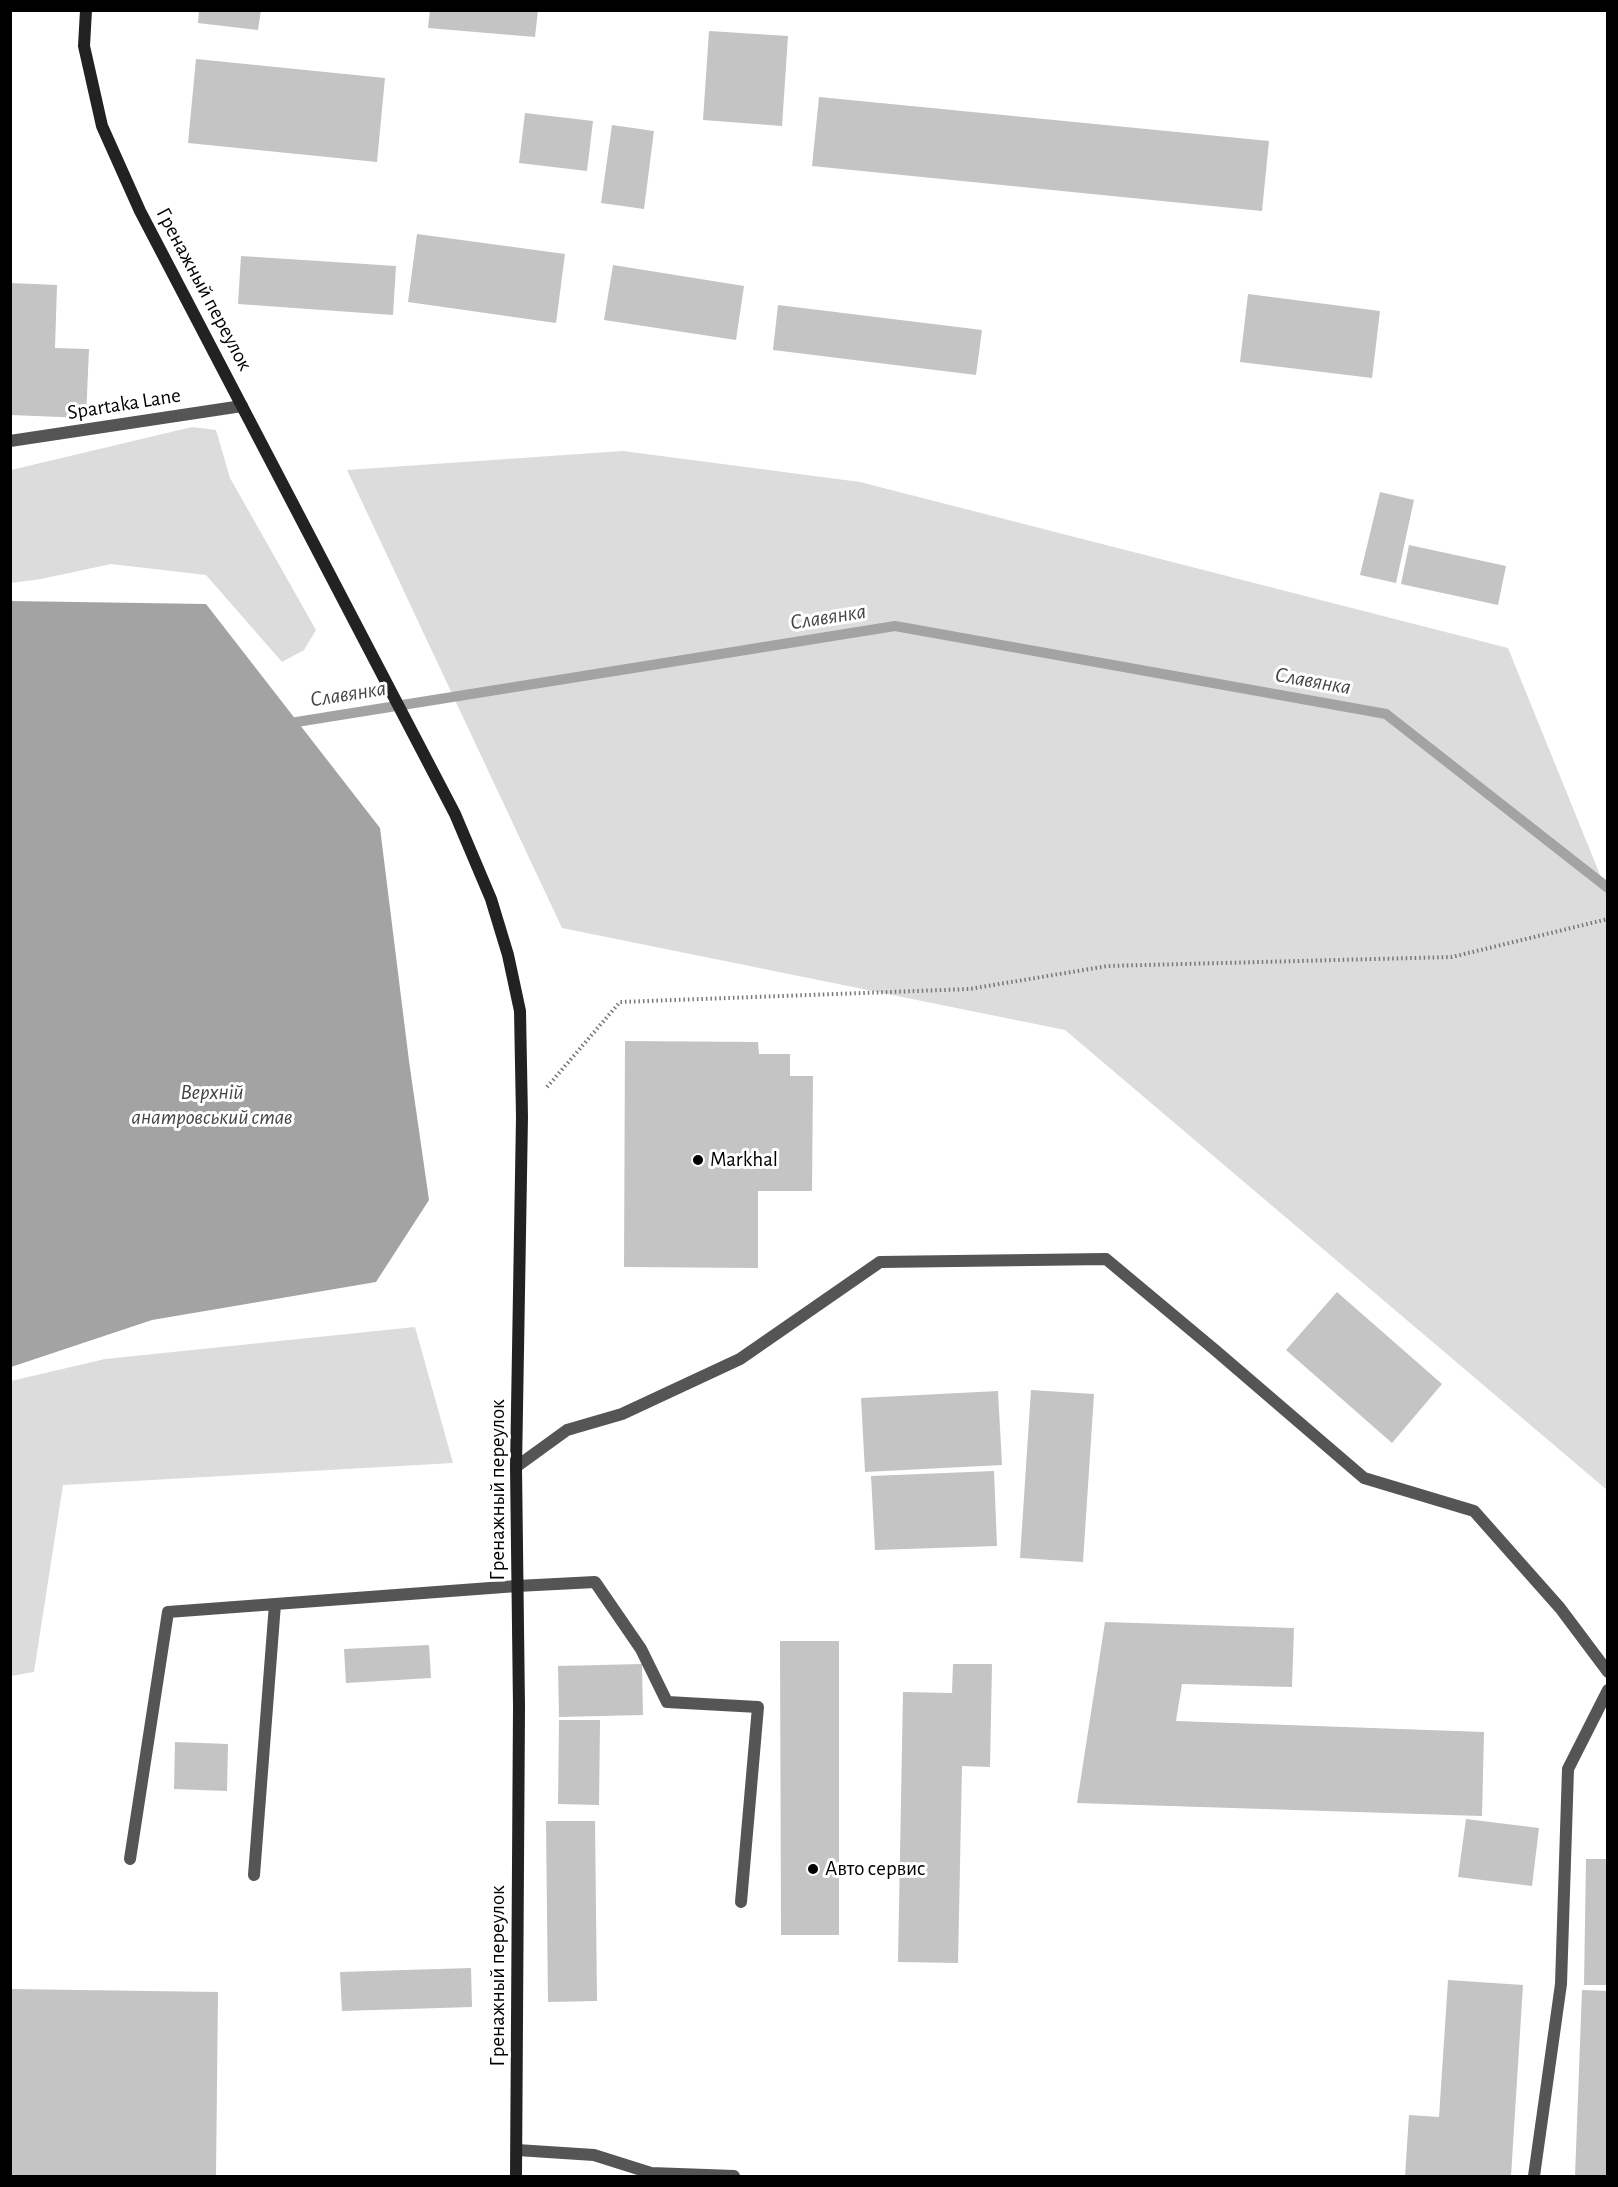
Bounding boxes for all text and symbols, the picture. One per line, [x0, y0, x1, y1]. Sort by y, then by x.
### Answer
street label: Гренажный переулок [150, 203, 258, 375]
street label: Spartaka Lane [66, 383, 182, 425]
water label: Славянка [788, 598, 868, 636]
water label: Славянка [1273, 661, 1353, 701]
water label: Славянка [308, 675, 388, 713]
water label: Верхній анатровський став [132, 1079, 292, 1130]
place label: Markhal [710, 1147, 778, 1173]
marker: Markhal [691, 1153, 705, 1167]
street label: Гренажный переулок [485, 1399, 511, 1581]
place label: Авто сервис [825, 1856, 926, 1882]
marker: Авто сервис [806, 1862, 820, 1876]
street label: Гренажный переулок [485, 1885, 511, 2067]

